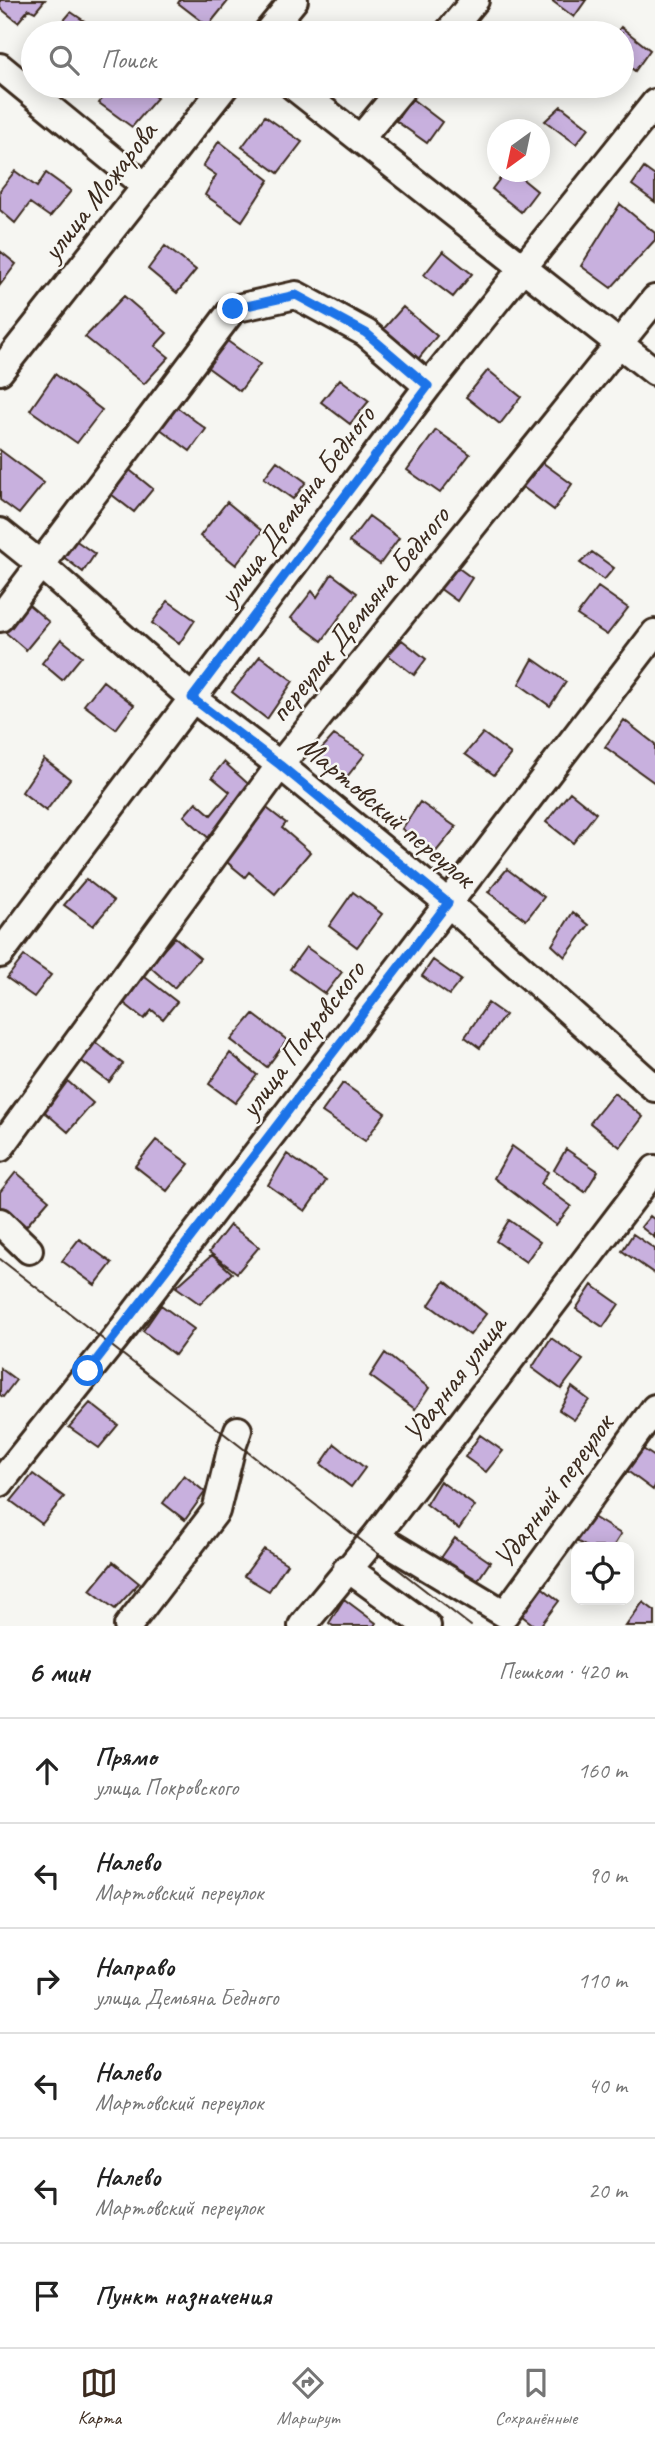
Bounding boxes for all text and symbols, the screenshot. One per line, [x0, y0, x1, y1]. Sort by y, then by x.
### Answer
search box [21, 21, 634, 98]
icon: search [45, 41, 83, 79]
text: Поиск [101, 43, 156, 76]
street label: улица Можарова [32, 112, 166, 270]
north arrow [487, 119, 550, 182]
route end [217, 293, 248, 324]
street label: улица Демьяна Бедного [208, 397, 384, 614]
street label: переулок Демьяна Бедного [260, 497, 459, 730]
street label: Мартовский переулок [291, 726, 485, 898]
street label: улица Покровского [229, 952, 374, 1127]
street label: Ударная улица [394, 1306, 516, 1450]
route start [72, 1355, 103, 1386]
street label: Ударный переулок [484, 1404, 623, 1575]
map controls [571, 1542, 634, 1605]
button: locate [571, 1542, 634, 1605]
text: 6 мин [28, 1653, 90, 1691]
text: Пешком · 420 m [499, 1657, 627, 1686]
text: Прямо [95, 1740, 157, 1773]
icon: ahead [28, 1752, 66, 1790]
text: 160 m [578, 1756, 627, 1785]
text: улица Покровского [95, 1773, 238, 1802]
text: Налево [95, 1845, 161, 1878]
icon: left [28, 1857, 66, 1895]
text: 90 m [588, 1861, 627, 1890]
text: Мартовский переулок [95, 1878, 263, 1907]
text: Направо [95, 1950, 174, 1983]
icon: right [28, 1962, 66, 2000]
text: 110 m [578, 1966, 627, 1995]
text: улица Демьяна Бедного [95, 1983, 279, 2012]
text: Налево [95, 2055, 161, 2088]
icon: left [28, 2067, 66, 2105]
text: 40 m [588, 2071, 627, 2100]
text: Мартовский переулок [95, 2088, 263, 2117]
text: Налево [95, 2160, 161, 2193]
icon: left [28, 2172, 66, 2210]
text: 20 m [588, 2176, 627, 2205]
text: Мартовский переулок [95, 2193, 263, 2222]
icon: arrive [28, 2277, 66, 2315]
text: Пункт назначения [95, 2279, 271, 2312]
tab: Карта [78, 2364, 121, 2430]
tab: Маршрут [277, 2364, 339, 2430]
tab: Сохранённые [495, 2364, 577, 2430]

